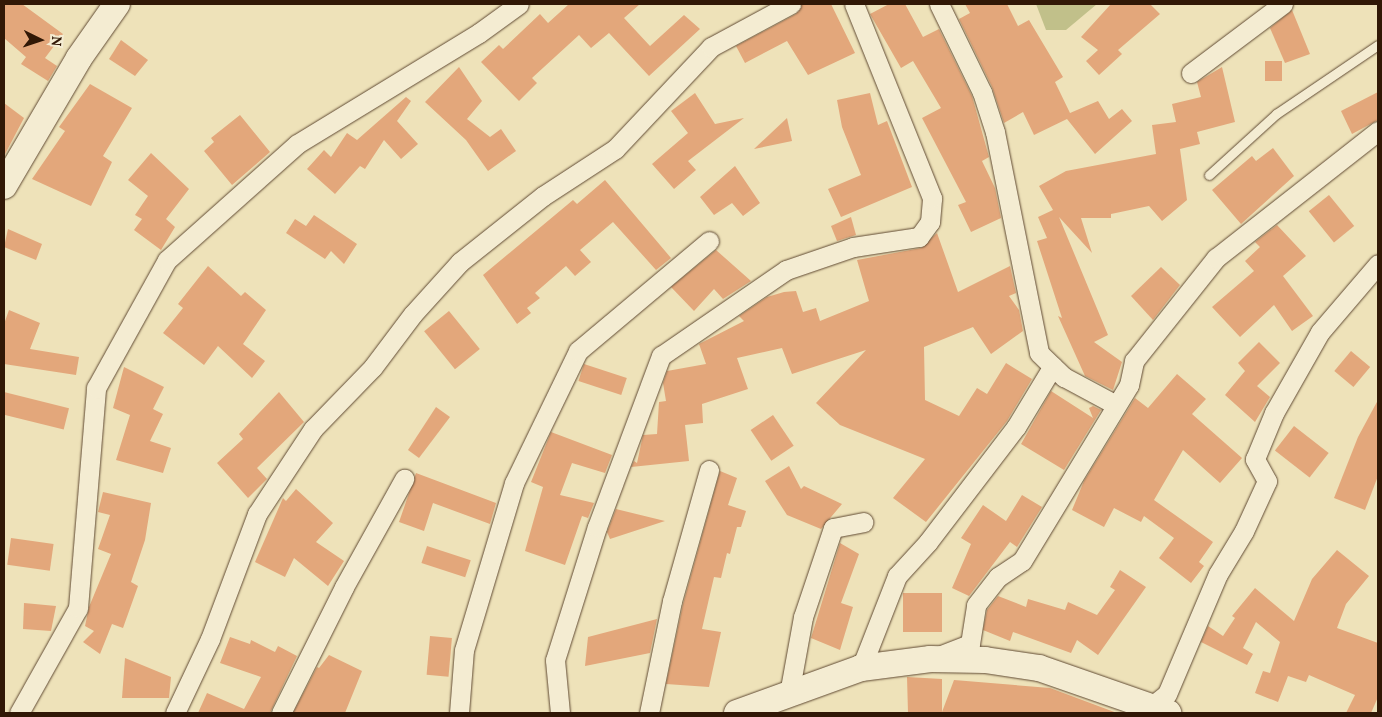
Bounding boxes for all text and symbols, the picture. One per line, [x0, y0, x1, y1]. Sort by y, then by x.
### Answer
north arrow [15, 15, 65, 65]
text: N [46, 35, 65, 47]

